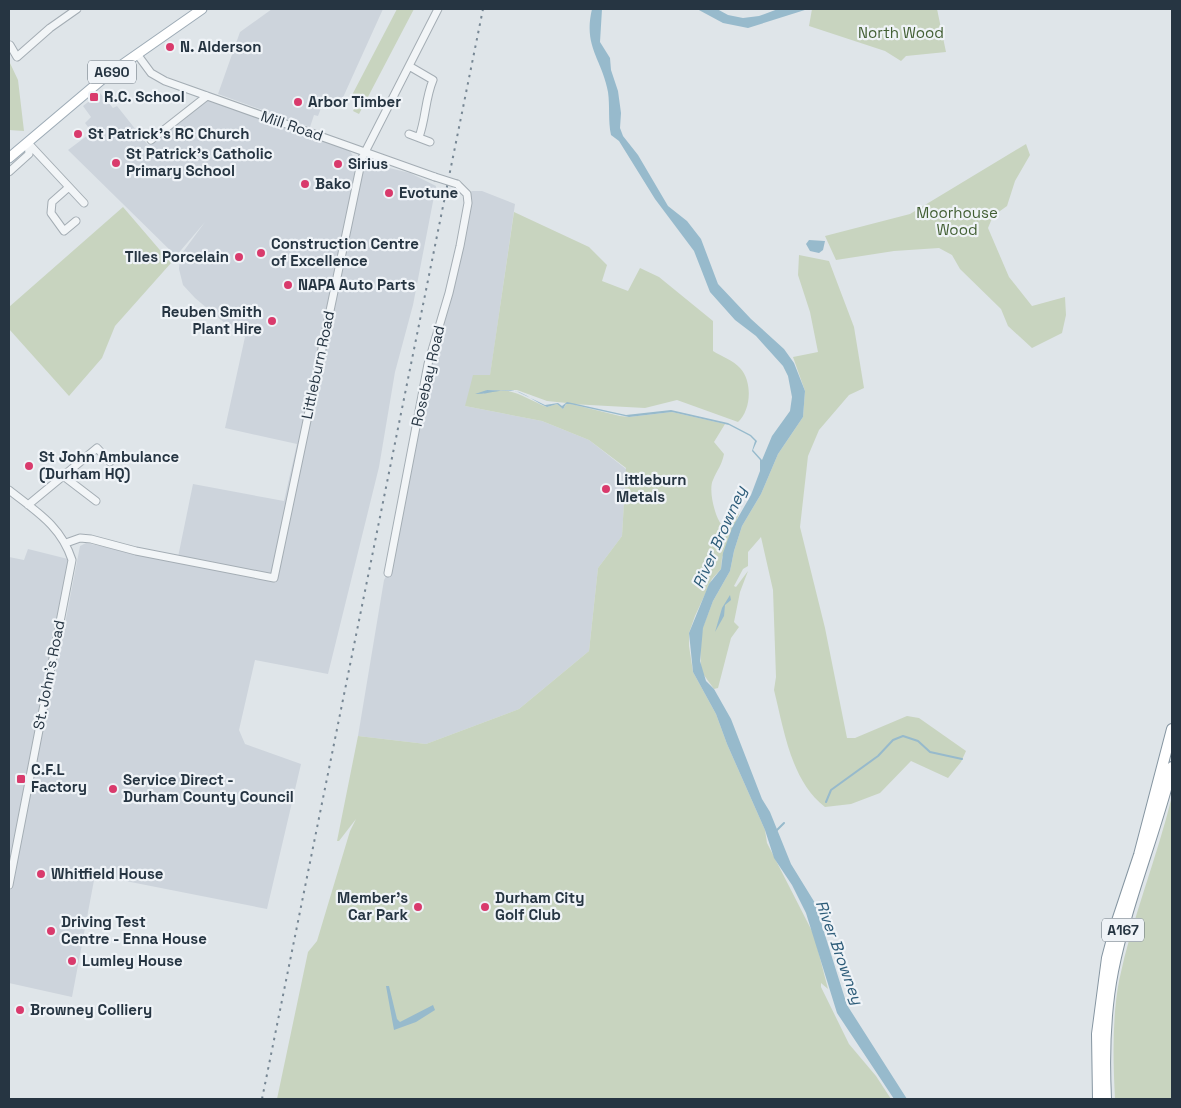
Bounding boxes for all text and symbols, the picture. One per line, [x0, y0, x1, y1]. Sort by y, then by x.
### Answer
park label: North Wood [858, 23, 944, 42]
place label: N. Alderson [180, 37, 261, 56]
marker: N. Alderson [164, 41, 176, 53]
road number: A690 [88, 61, 136, 84]
place label: R.C. School [104, 87, 185, 106]
marker: R.C. School [88, 91, 100, 103]
place label: Arbor Timber [308, 92, 401, 111]
marker: Arbor Timber [292, 96, 304, 108]
street label: Mill Road [258, 106, 326, 145]
place label: St Patrick's RC Church [88, 124, 249, 143]
marker: St Patrick's RC Church [72, 128, 84, 140]
place label: St Patrick's Catholic Primary School [126, 144, 273, 180]
place label: Sirius [348, 154, 388, 173]
marker: St Patrick's Catholic Primary School [110, 157, 122, 169]
marker: Sirius [332, 158, 344, 170]
place label: Bako [315, 174, 351, 193]
marker: Bako [299, 178, 311, 190]
place label: Evotune [399, 183, 459, 202]
marker: Evotune [383, 187, 395, 199]
park label: Moorhouse Wood [916, 203, 998, 239]
place label: Construction Centre of Excellence [271, 234, 419, 270]
place label: TIles Porcelain [125, 247, 229, 266]
marker: Construction Centre of Excellence [255, 247, 267, 259]
marker: TIles Porcelain [233, 251, 245, 263]
place label: NAPA Auto Parts [298, 275, 415, 294]
marker: NAPA Auto Parts [282, 279, 294, 291]
place label: Reuben Smith Plant Hire [161, 302, 262, 338]
street label: Littleburn Road [297, 309, 338, 421]
marker: Reuben Smith Plant Hire [266, 315, 278, 327]
street label: Rosebay Road [407, 323, 448, 428]
place label: St John Ambulance (Durham HQ) [39, 447, 179, 483]
marker: St John Ambulance (Durham HQ) [23, 460, 35, 472]
place label: Littleburn Metals [616, 470, 687, 506]
water label: River Browney [688, 482, 752, 592]
marker: Littleburn Metals [600, 483, 612, 495]
street label: St. John's Road [29, 618, 68, 731]
place label: C.F.L Factory [31, 760, 87, 796]
place label: Service Direct - Durham County Council [123, 770, 294, 806]
marker: C.F.L Factory [15, 773, 27, 785]
marker: Service Direct - Durham County Council [107, 783, 119, 795]
place label: Whitfield House [51, 864, 164, 883]
marker: Whitfield House [35, 868, 47, 880]
place label: Member's Car Park [337, 888, 409, 924]
place label: Durham City Golf Club [495, 888, 584, 924]
water label: River Browney [811, 897, 869, 1009]
marker: Member's Car Park [412, 901, 424, 913]
marker: Durham City Golf Club [479, 901, 491, 913]
place label: Driving Test Centre - Enna House [61, 912, 207, 948]
road number: A167 [1102, 918, 1144, 942]
marker: Driving Test Centre - Enna House [45, 925, 57, 937]
place label: Lumley House [82, 951, 183, 970]
marker: Lumley House [66, 955, 78, 967]
place label: Browney Colliery [30, 1000, 152, 1019]
marker: Browney Colliery [14, 1004, 26, 1016]

